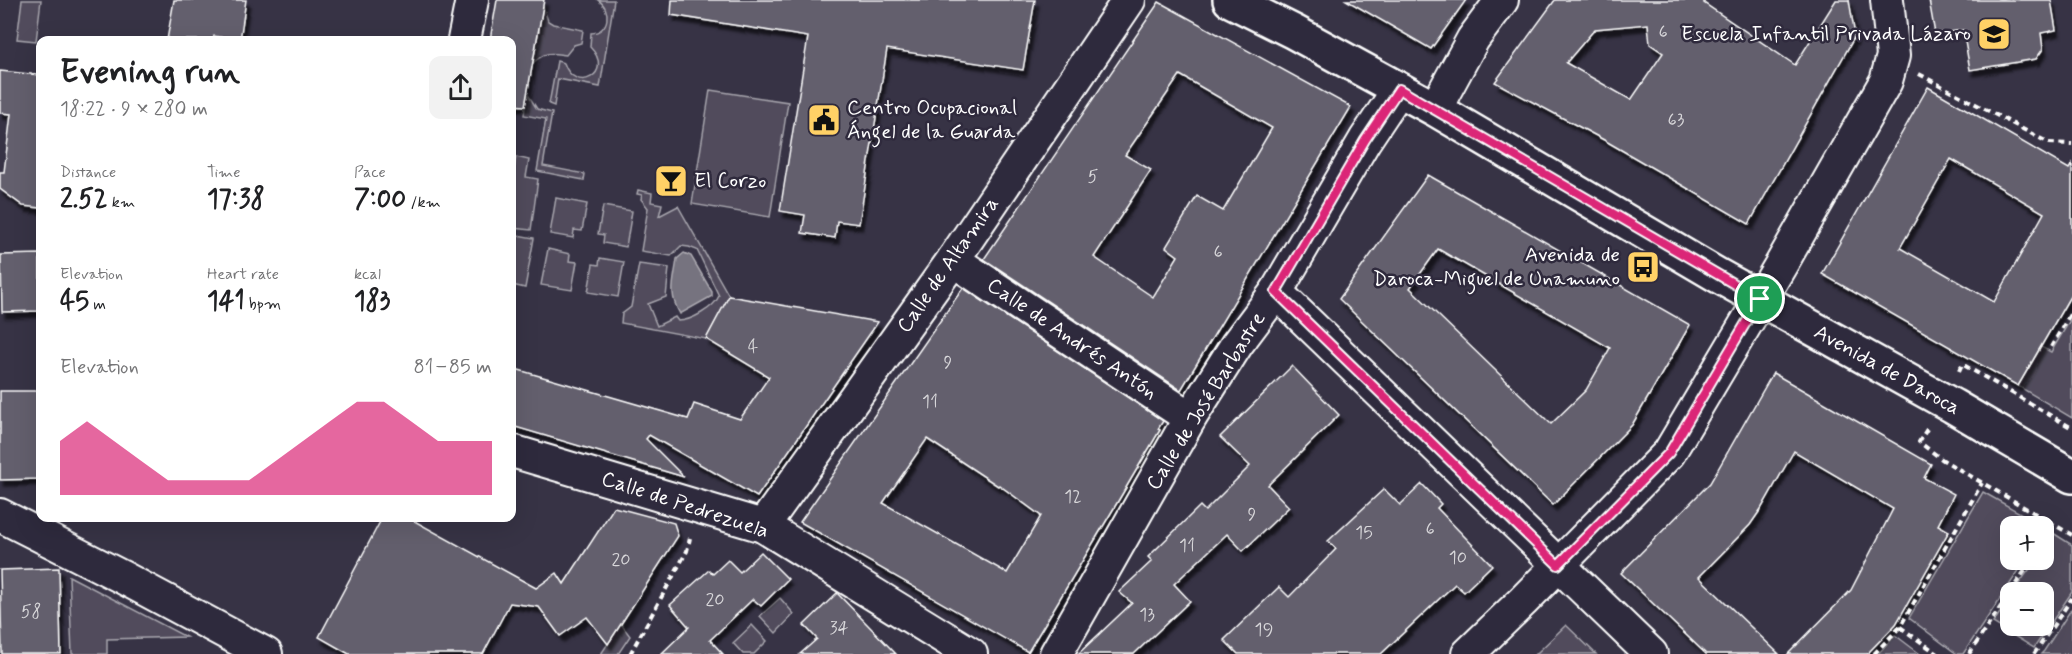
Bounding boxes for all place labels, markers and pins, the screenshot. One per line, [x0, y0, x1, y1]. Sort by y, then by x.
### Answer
school or university icon: Escuela Infantil Privada Lázaro [1976, 16, 2012, 52]
place label: Escuela Infantil Privada Lázaro [1681, 20, 1971, 48]
place label: Centro Ocupacional Ángel de la Guarda [847, 94, 1017, 148]
public building icon: Centro Ocupacional Ángel de la Guarda [806, 102, 842, 138]
bar icon: El Corzo [653, 163, 689, 199]
place label: El Corzo [694, 167, 766, 195]
place label: Avenida de Daroca-Miguel de Unamuno [1373, 241, 1620, 295]
bus stop icon: Avenida de Daroca-Miguel de Unamuno [1625, 249, 1661, 285]
pin [1734, 273, 1785, 324]

